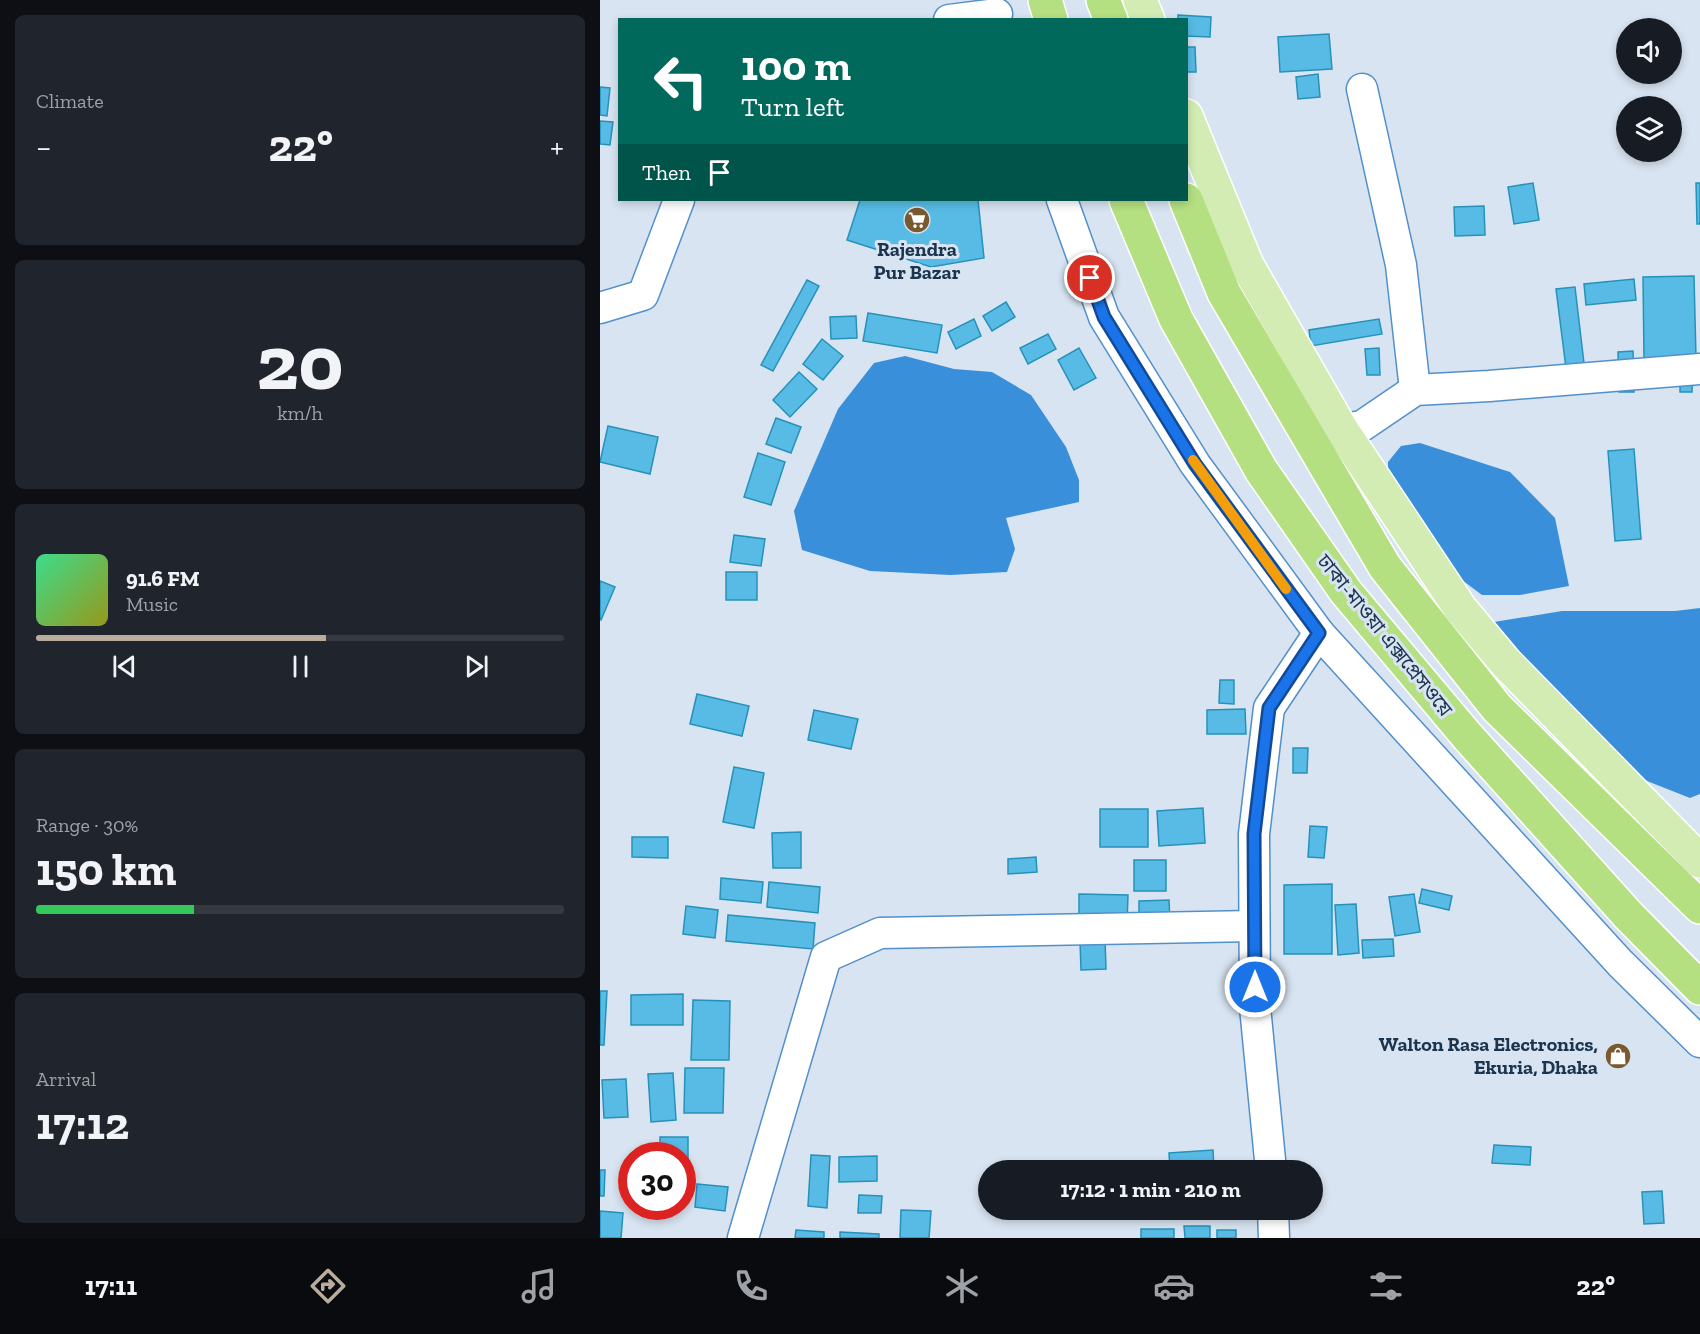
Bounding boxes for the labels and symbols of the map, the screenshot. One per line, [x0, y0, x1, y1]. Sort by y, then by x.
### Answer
supermarket icon: Rajendra Pur Bazar [902, 205, 932, 235]
place label: Rajendra Pur Bazar [874, 237, 961, 284]
pin [1064, 252, 1115, 303]
street label: ঢাকা-মাওয়া এক্সপ্রেসওয়ে [1312, 548, 1458, 721]
position arrow [1223, 955, 1287, 1019]
place label: Walton Rasa Electronics, Ekuria, Dhaka [1379, 1032, 1598, 1079]
shop icon: Walton Rasa Electronics, Ekuria, Dhaka [1603, 1041, 1633, 1071]
speed limit sign: 30 [618, 1142, 696, 1220]

